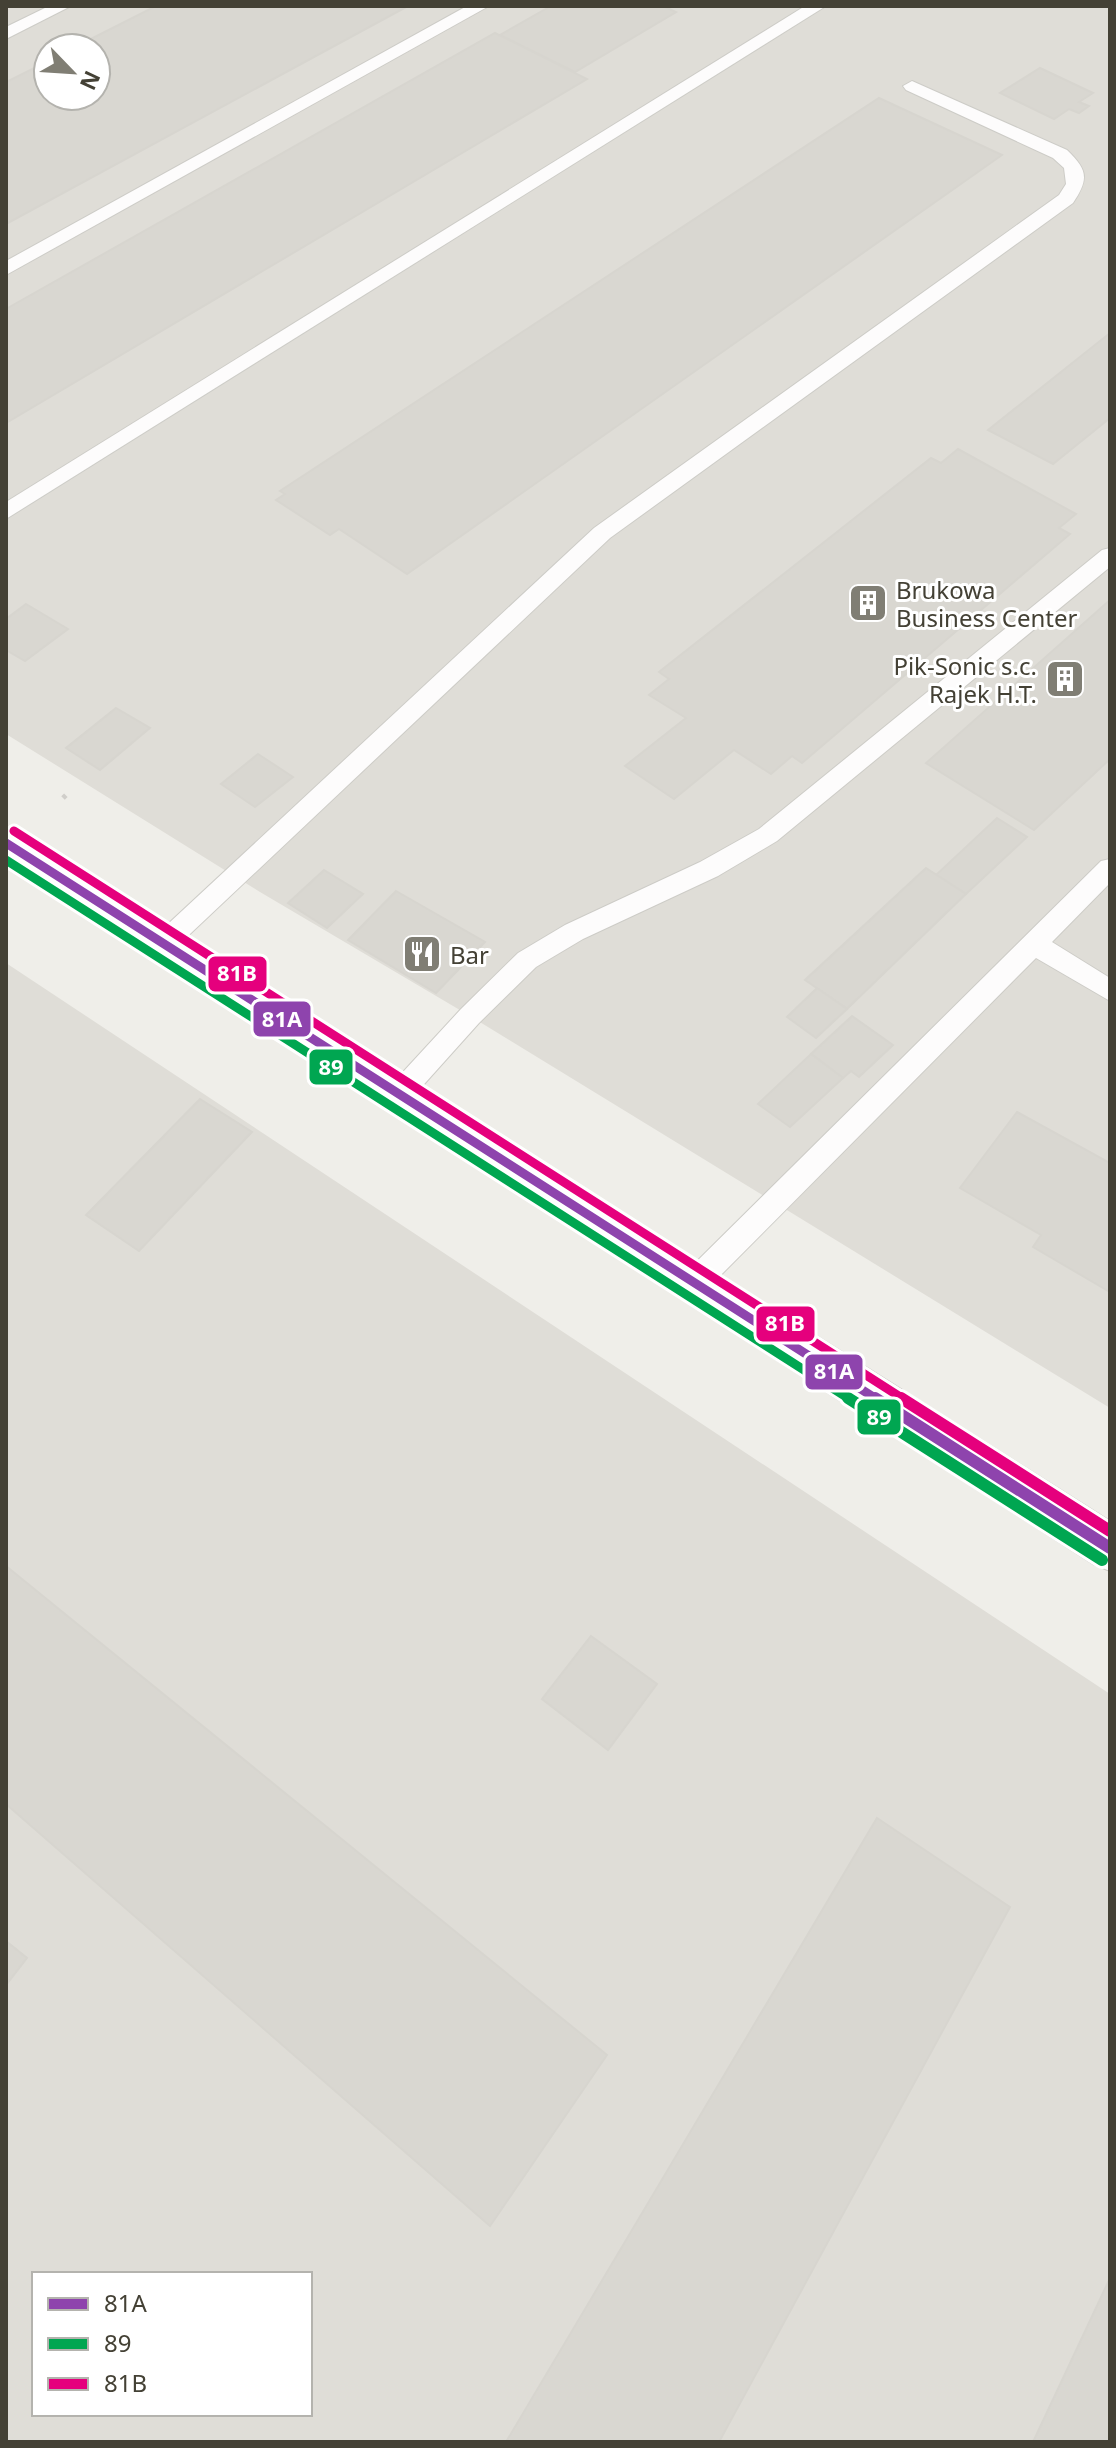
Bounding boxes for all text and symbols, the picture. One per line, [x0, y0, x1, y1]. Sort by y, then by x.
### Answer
north arrow [32, 32, 112, 112]
text: N [74, 66, 108, 95]
place label: Brukowa Business Center [896, 573, 1077, 634]
building icon: Brukowa Business Center [847, 582, 889, 624]
place label: Pik-Sonic s.c. Rajek H.T. [893, 649, 1037, 710]
building icon: Pik-Sonic s.c. Rajek H.T. [1044, 658, 1086, 700]
restaurant icon: Bar [401, 933, 443, 975]
place label: Bar [450, 938, 489, 971]
line badge: 81B [207, 955, 268, 993]
text: 81B [217, 957, 257, 987]
line badge: 81A [252, 1000, 312, 1038]
text: 81A [262, 1003, 303, 1033]
line badge: 89 [308, 1048, 354, 1086]
text: 89 [318, 1051, 344, 1081]
line badge: 81B [755, 1305, 816, 1343]
text: 81B [765, 1307, 805, 1337]
line badge: 81A [804, 1353, 864, 1391]
text: 81A [814, 1355, 855, 1385]
line badge: 89 [856, 1398, 902, 1436]
text: 89 [866, 1401, 892, 1431]
legend [32, 2272, 312, 2416]
text: 81A [104, 2286, 147, 2319]
text: 89 [104, 2326, 131, 2359]
text: 81B [104, 2366, 147, 2399]

